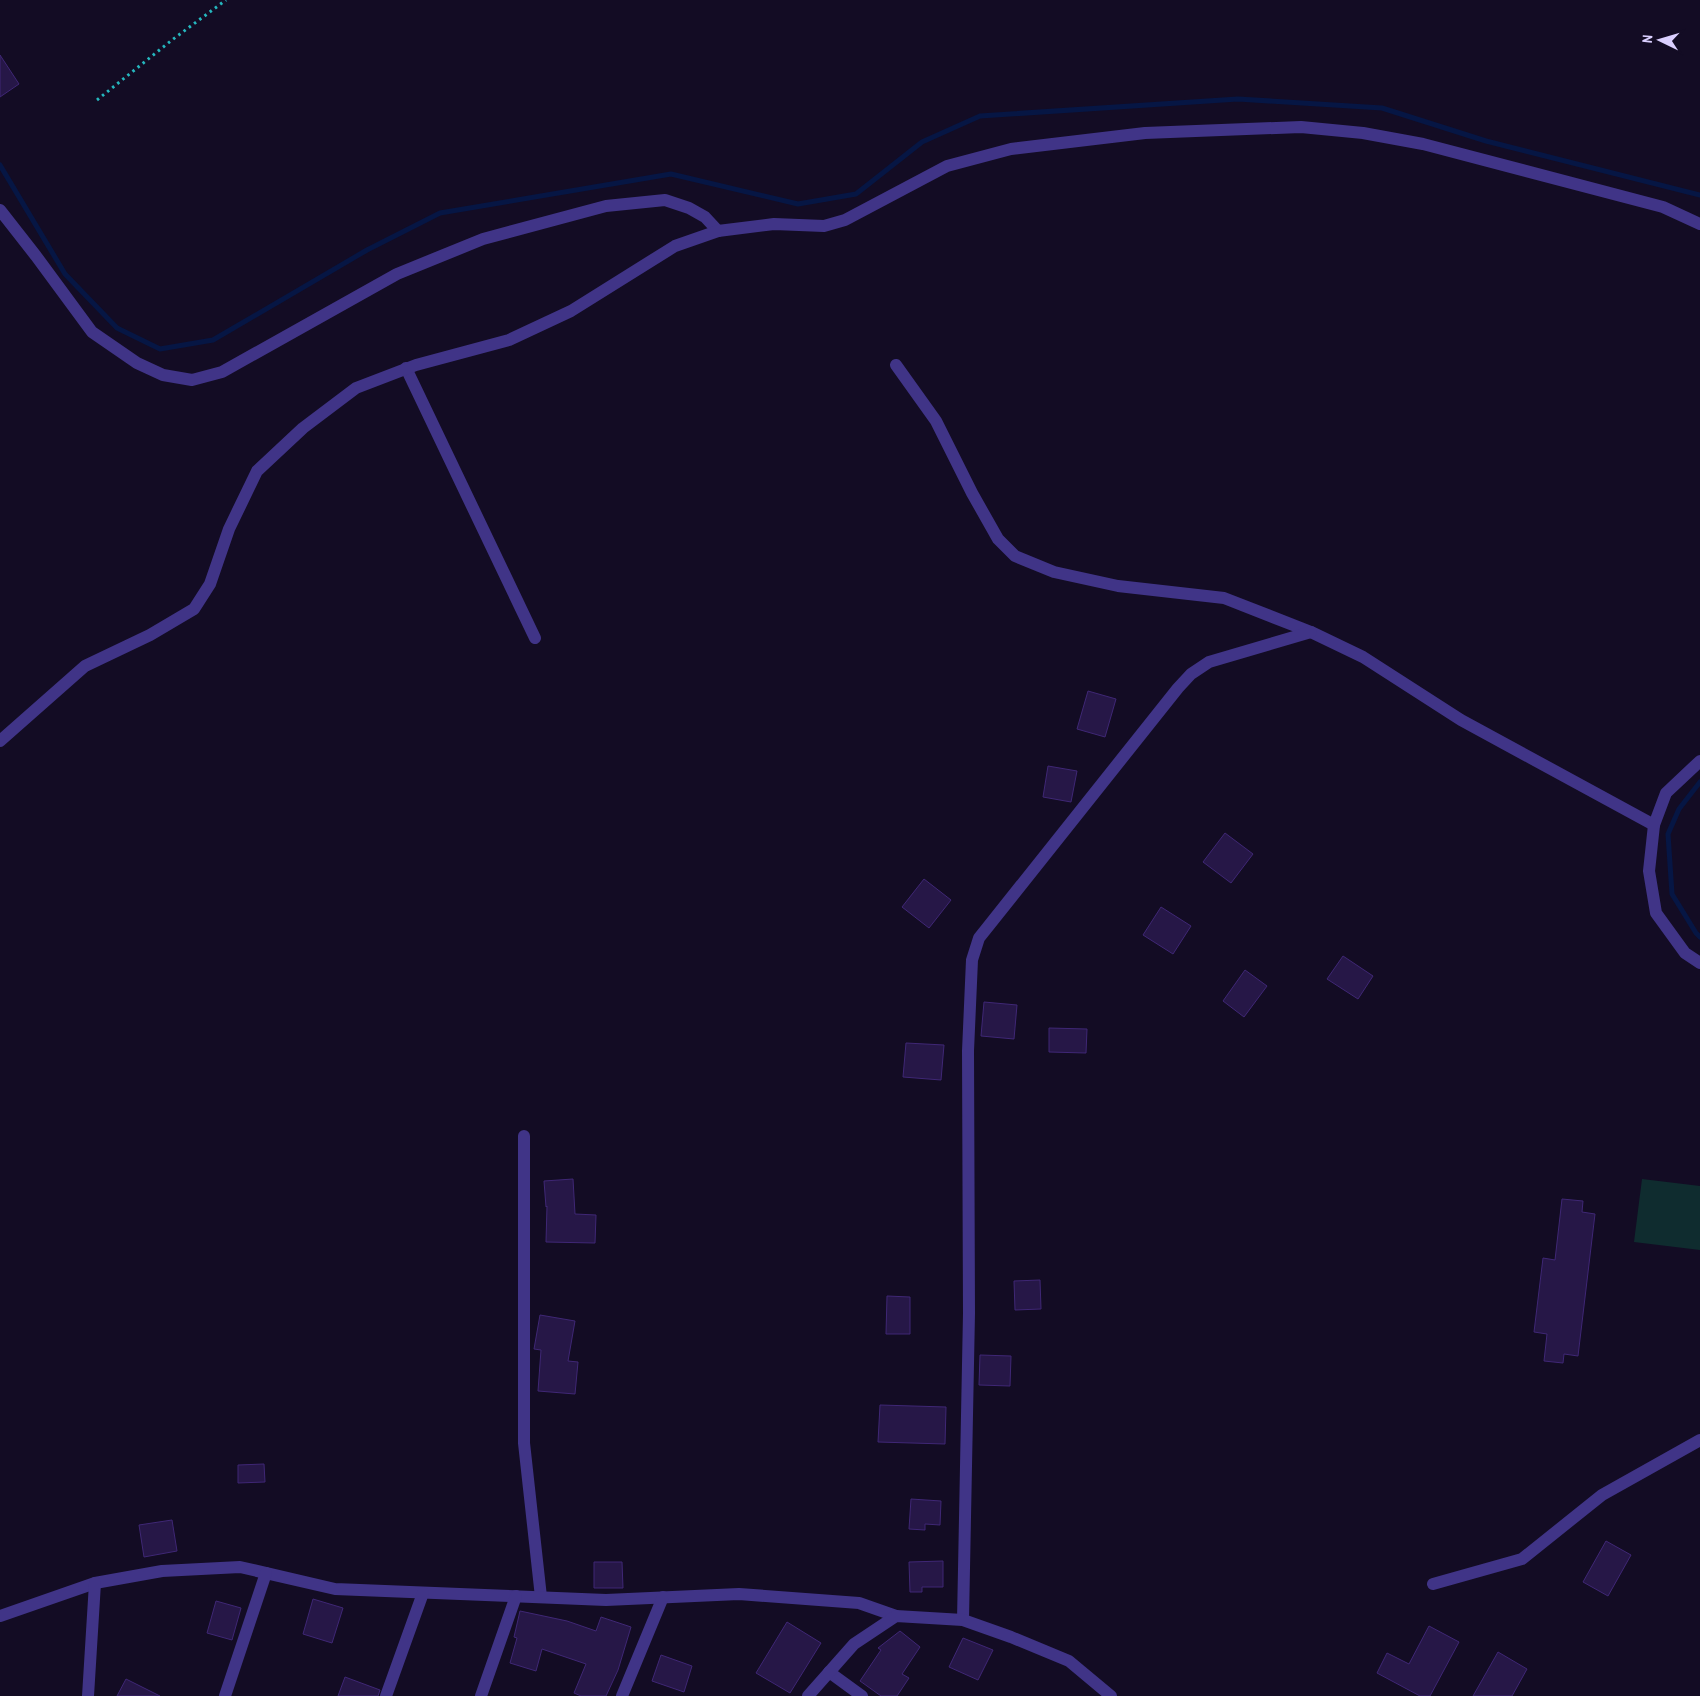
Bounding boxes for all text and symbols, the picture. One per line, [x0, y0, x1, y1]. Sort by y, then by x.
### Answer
north arrow [1635, 15, 1685, 65]
text: N [1638, 34, 1656, 44]

